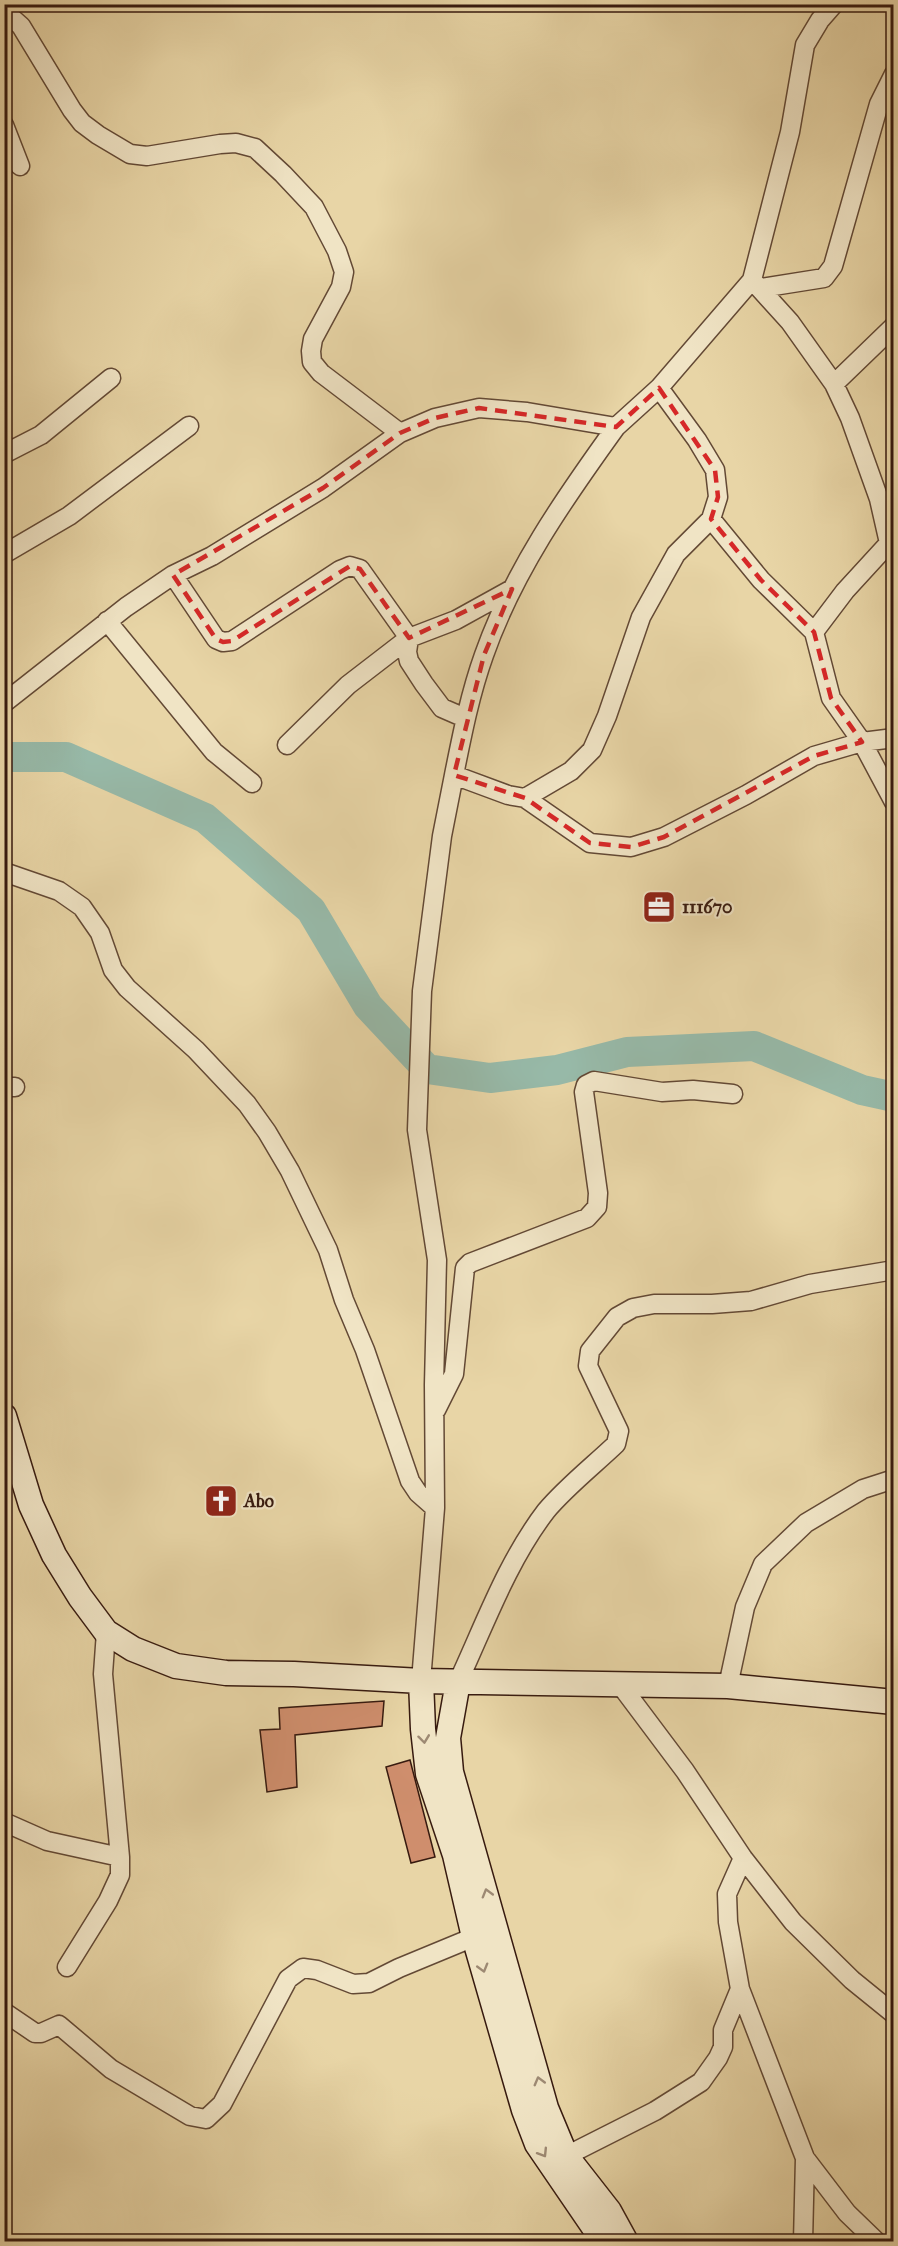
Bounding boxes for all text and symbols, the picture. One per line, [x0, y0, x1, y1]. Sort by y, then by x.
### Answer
office icon: 111670 [641, 889, 677, 925]
place label: 111670 [682, 896, 733, 918]
church icon: Abo [203, 1483, 239, 1519]
place label: Abo [243, 1490, 274, 1512]
one-way arrow [417, 1735, 430, 1744]
one-way arrow [482, 1889, 494, 1899]
one-way arrow [476, 1962, 488, 1973]
one-way arrow [534, 2077, 546, 2087]
one-way arrow [536, 2147, 548, 2157]

